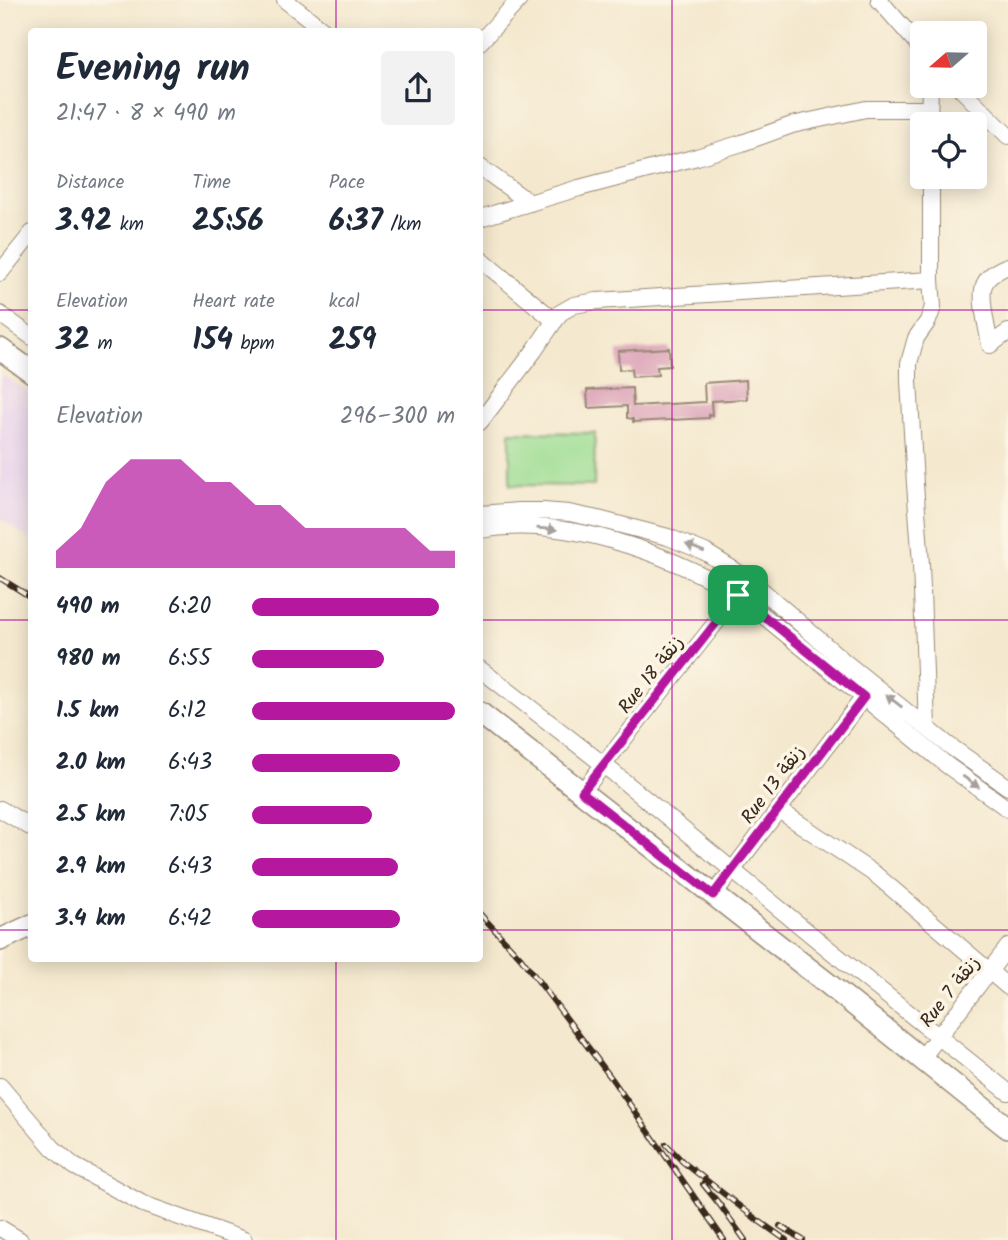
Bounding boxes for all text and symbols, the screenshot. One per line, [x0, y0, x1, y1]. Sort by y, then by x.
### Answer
north arrow [910, 21, 987, 98]
map controls [910, 21, 987, 189]
text: Evening run [56, 40, 250, 100]
button: share [381, 51, 455, 125]
text: 21:47 · 8 × 490 m [56, 96, 236, 132]
button: locate [910, 112, 987, 189]
text: Distance [56, 168, 124, 198]
text: Time [192, 168, 231, 198]
text: Pace [329, 168, 365, 198]
text: 3.92 [56, 198, 112, 246]
text: 25:56 [192, 198, 264, 246]
text: 6:37 [329, 198, 383, 246]
text: km [112, 210, 144, 240]
text: /km [383, 210, 421, 240]
text: Elevation [56, 287, 128, 317]
text: Heart rate [192, 287, 275, 317]
text: kcal [329, 287, 360, 317]
text: 32 [56, 317, 90, 365]
text: 154 [192, 317, 233, 365]
text: 259 [329, 317, 377, 365]
text: m [90, 329, 113, 359]
text: bpm [233, 329, 275, 359]
text: Elevation [56, 399, 143, 435]
text: 296–300 m [340, 399, 455, 435]
one-way arrow [537, 524, 559, 535]
one-way arrow [684, 543, 705, 554]
pin [708, 565, 768, 625]
icon: arrive [719, 576, 757, 614]
text: 490 m [56, 589, 120, 625]
text: 6:20 [168, 589, 211, 625]
street label: Rue 18 زنقة [611, 630, 692, 721]
text: 980 m [56, 641, 121, 677]
text: 6:55 [168, 641, 211, 677]
text: 1.5 km [56, 693, 119, 729]
text: 6:12 [168, 693, 207, 729]
one-way arrow [885, 694, 903, 709]
street label: Rue 13 زنقة [734, 739, 813, 831]
text: 2.0 km [56, 745, 126, 781]
text: 6:43 [168, 745, 212, 781]
one-way arrow [961, 775, 980, 789]
text: 2.5 km [56, 797, 126, 833]
text: 7:05 [168, 797, 208, 833]
text: 2.9 km [56, 849, 126, 885]
text: 6:43 [168, 849, 212, 885]
text: 3.4 km [56, 901, 126, 937]
text: 6:42 [168, 901, 212, 937]
street label: Rue 7 زنقة [913, 950, 988, 1035]

